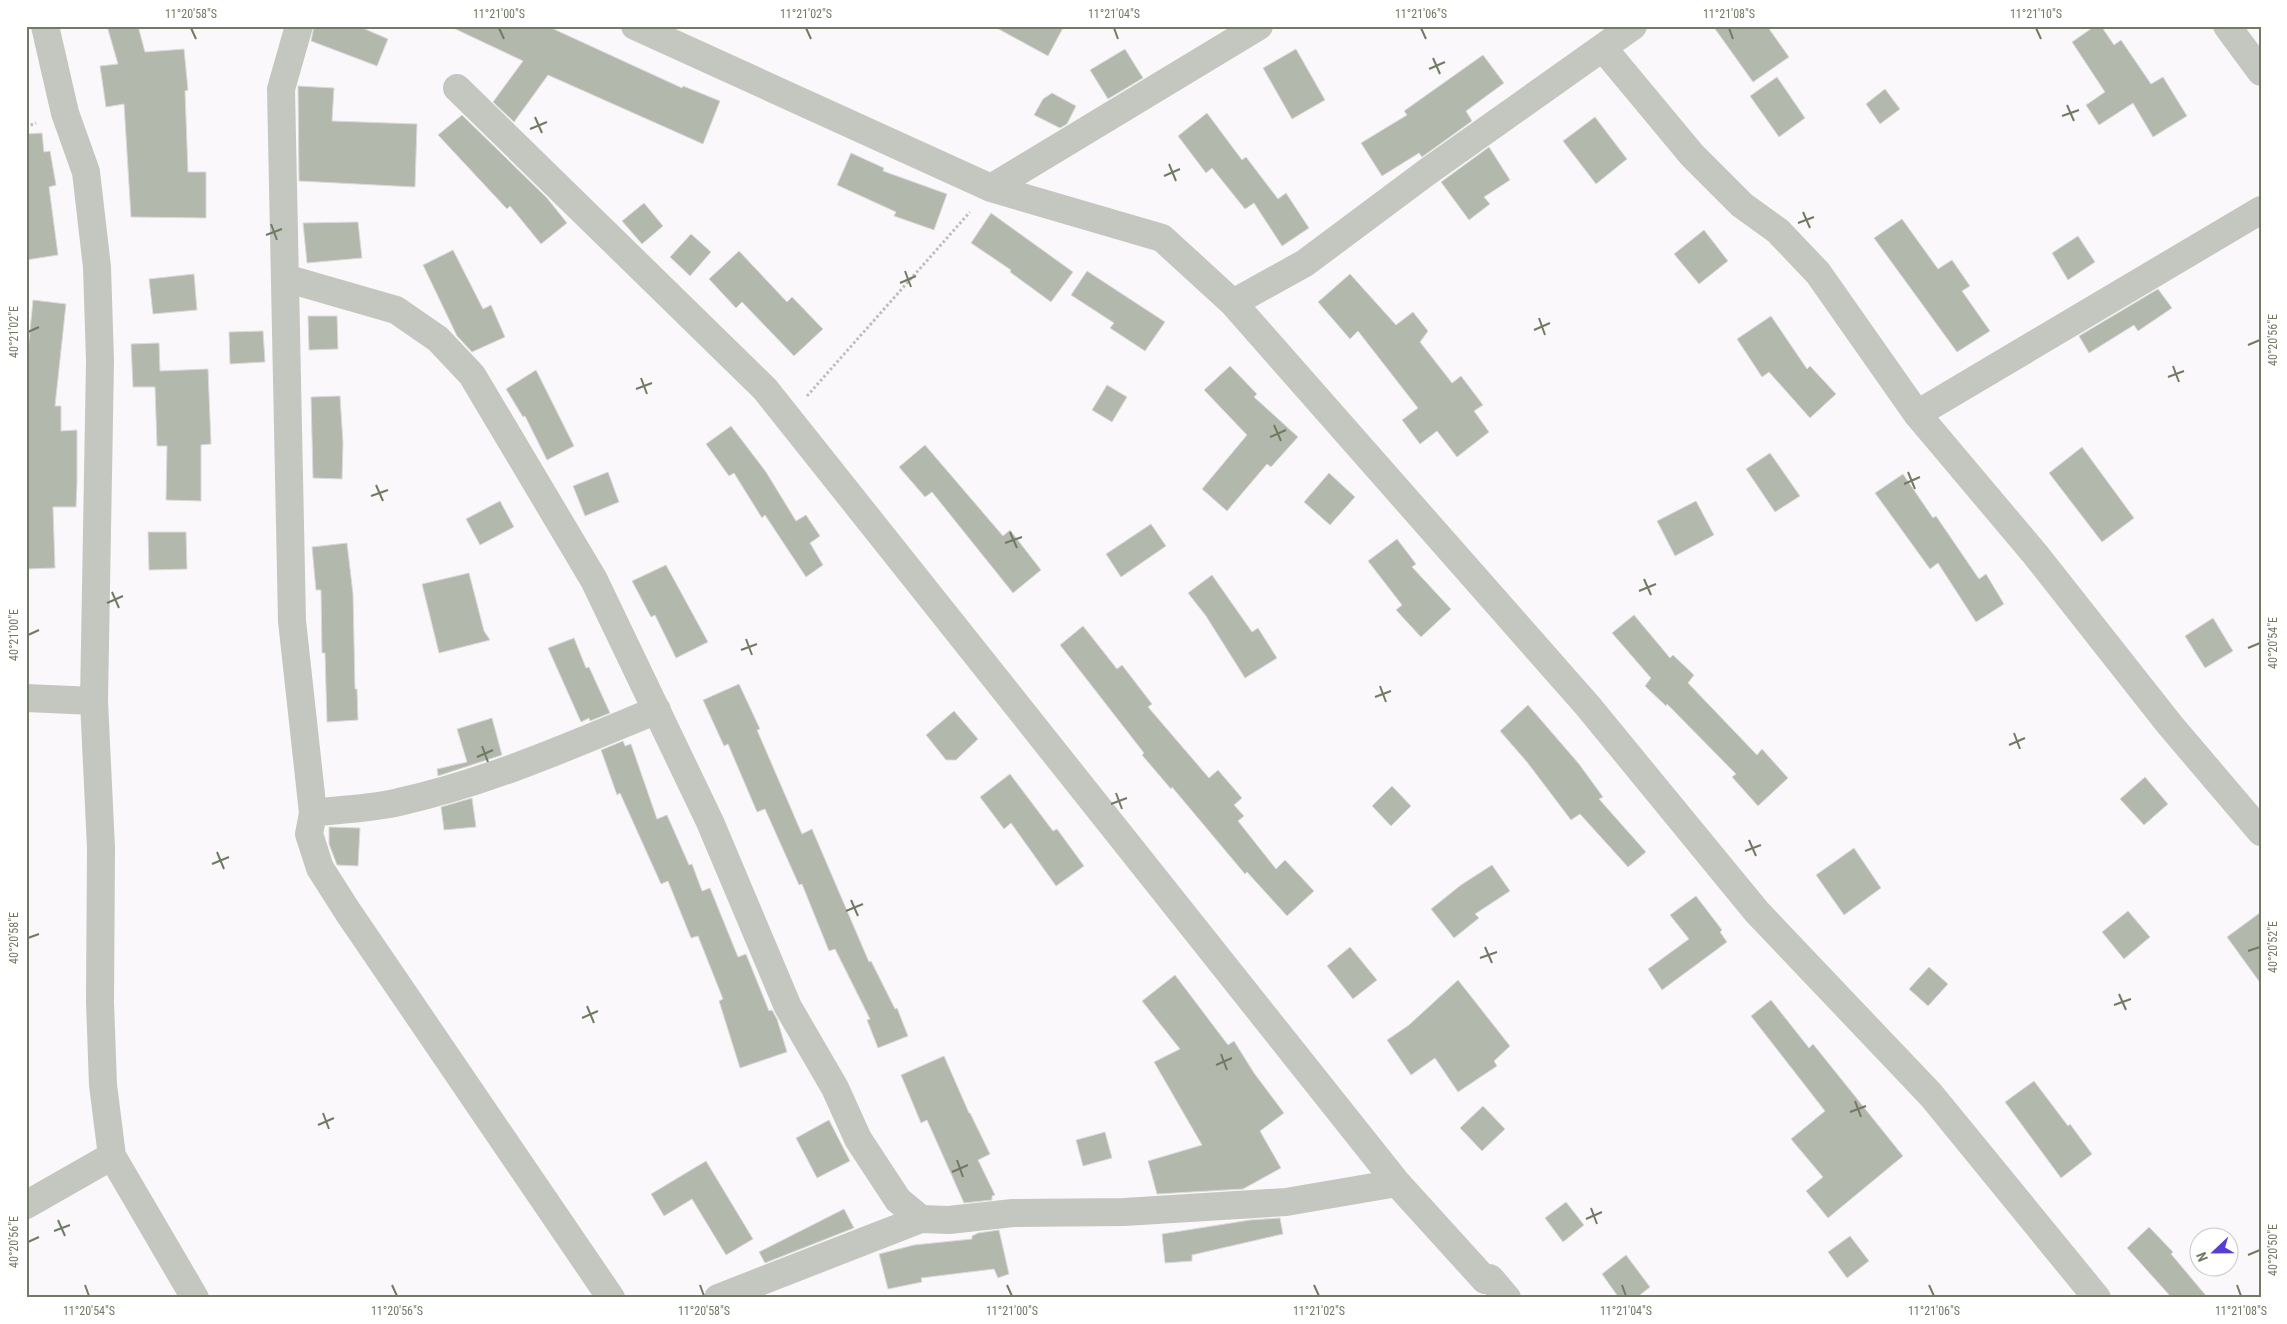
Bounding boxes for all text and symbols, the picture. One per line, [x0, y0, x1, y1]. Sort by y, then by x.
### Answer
text: 11°20'58"S [165, 7, 217, 21]
text: 11°21'00"S [473, 7, 525, 21]
text: 11°21'02"S [780, 7, 832, 21]
text: 11°21'04"S [1088, 7, 1140, 21]
text: 11°21'06"S [1395, 7, 1447, 21]
text: 11°21'08"S [1703, 7, 1755, 21]
text: 11°21'10"S [2010, 7, 2062, 21]
text: 40°21'02"E [7, 306, 21, 358]
text: 40°20'56"E [2266, 314, 2280, 366]
text: 40°21'00"E [7, 609, 21, 661]
text: 40°20'54"E [2266, 617, 2280, 669]
text: 40°20'58"E [7, 912, 21, 964]
text: 40°20'52"E [2266, 921, 2280, 973]
text: 40°20'56"E [7, 1216, 21, 1268]
text: 40°20'50"E [2266, 1224, 2280, 1276]
north arrow [2190, 1226, 2240, 1276]
text: N [2193, 1250, 2211, 1264]
text: 11°20'54"S [63, 1304, 115, 1318]
text: 11°20'56"S [371, 1304, 423, 1318]
text: 11°20'58"S [678, 1304, 730, 1318]
text: 11°21'00"S [986, 1304, 1038, 1318]
text: 11°21'02"S [1293, 1304, 1345, 1318]
text: 11°21'04"S [1600, 1304, 1652, 1318]
text: 11°21'06"S [1908, 1304, 1960, 1318]
text: 11°21'08"S [2215, 1304, 2267, 1318]

